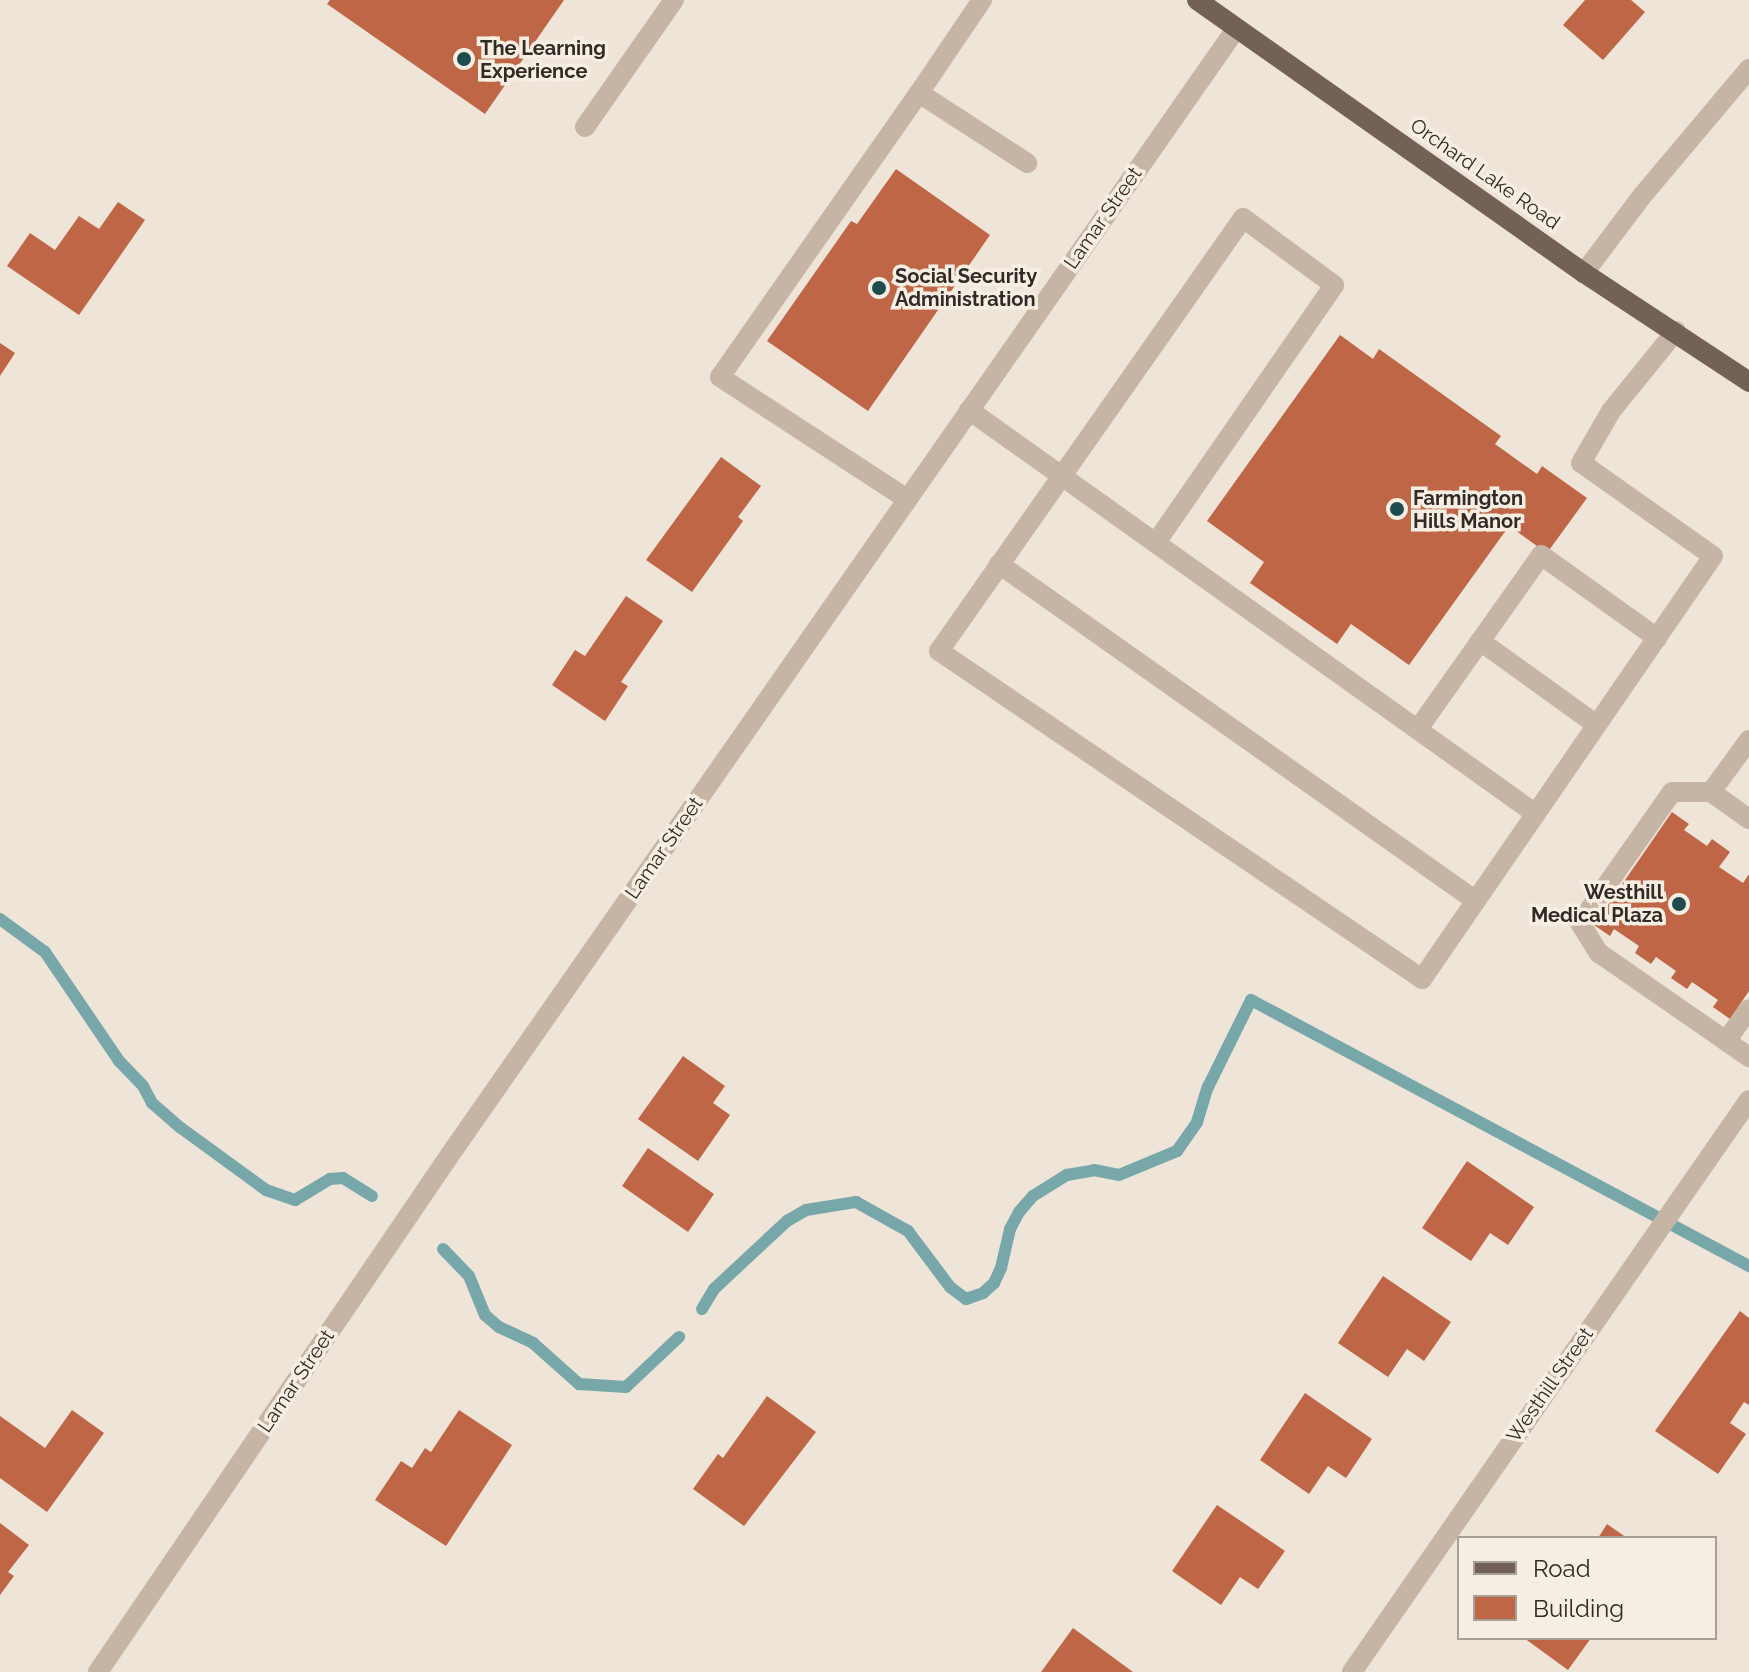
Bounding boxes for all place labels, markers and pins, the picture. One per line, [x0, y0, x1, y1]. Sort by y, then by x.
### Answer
place label: The Learning Experience [480, 36, 606, 83]
marker: The Learning Experience [455, 50, 473, 68]
place label: Social Security Administration [895, 264, 1038, 311]
marker: Social Security Administration [870, 279, 888, 297]
place label: Farmington Hills Manor [1413, 486, 1523, 533]
marker: Farmington Hills Manor [1388, 500, 1406, 518]
place label: Westhill Medical Plaza [1530, 880, 1663, 927]
marker: Westhill Medical Plaza [1670, 895, 1688, 913]

